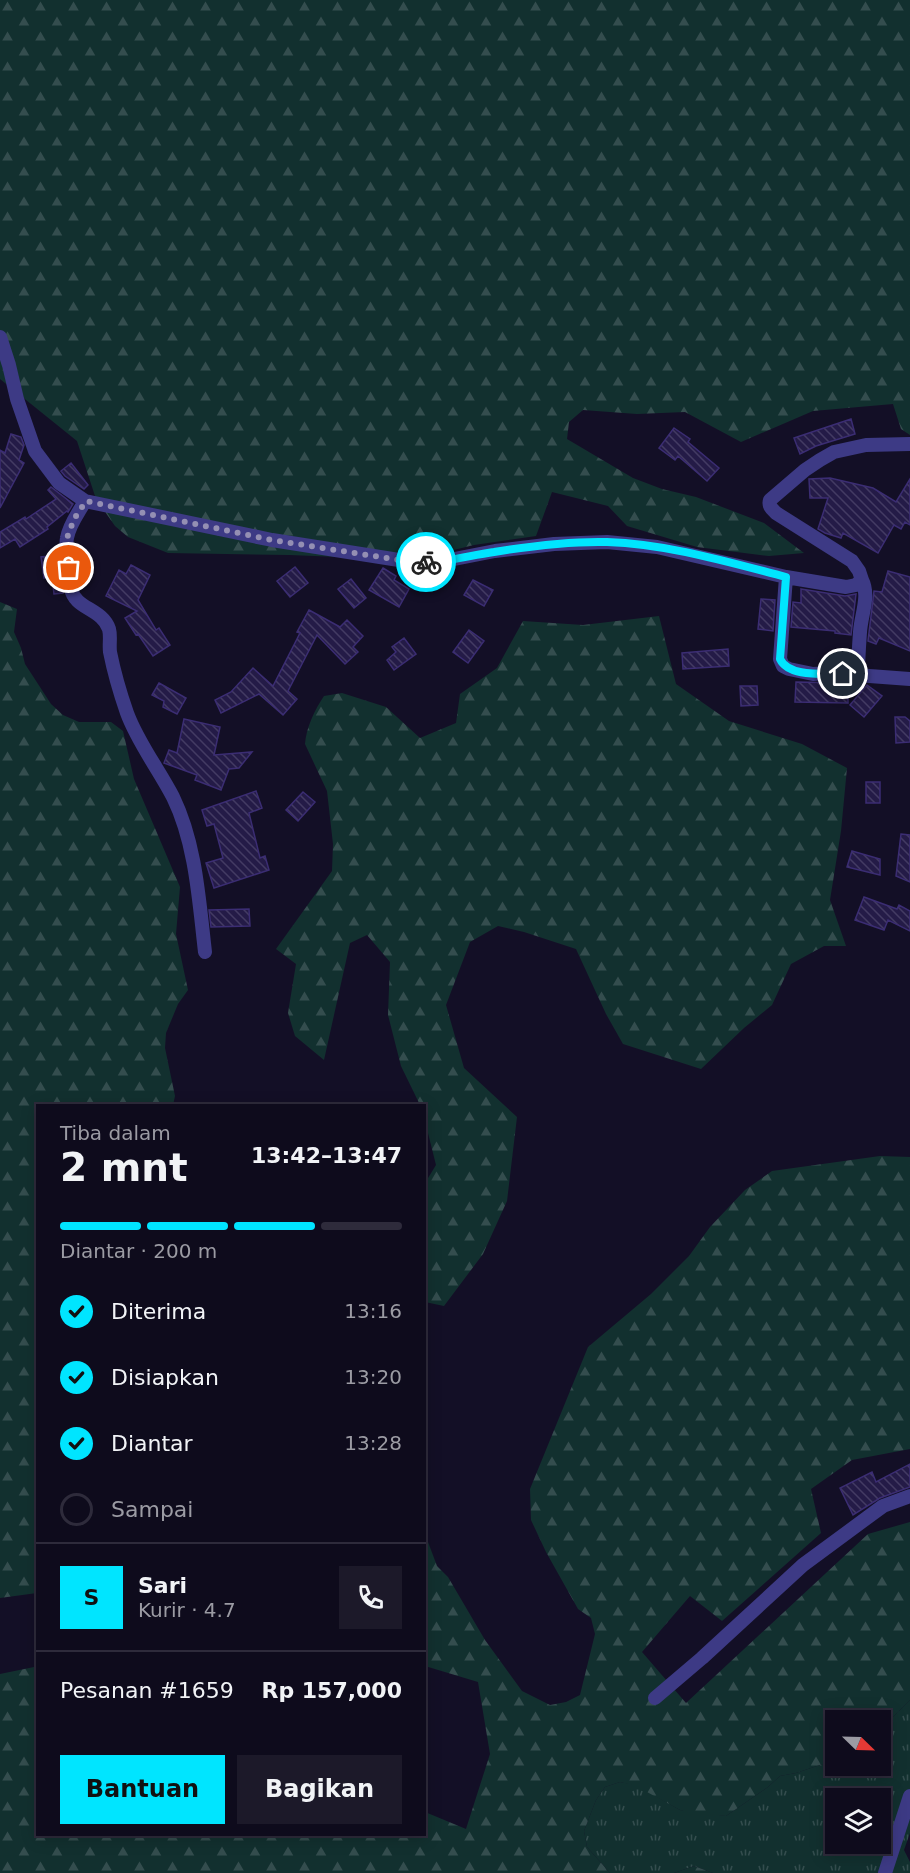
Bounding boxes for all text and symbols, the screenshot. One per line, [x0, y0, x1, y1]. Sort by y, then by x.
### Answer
courier [396, 532, 456, 592]
pin [43, 542, 94, 593]
icon: bike [410, 546, 443, 579]
icon: bag [52, 551, 85, 584]
pin [817, 648, 868, 699]
icon: home [826, 657, 859, 690]
text: Tiba dalam [60, 1121, 171, 1145]
text: 13:42–13:47 [251, 1143, 402, 1168]
text: 2 mnt [60, 1145, 188, 1190]
text: Diantar · 200 m [60, 1239, 217, 1263]
icon: check [60, 1295, 93, 1328]
text: Diterima [111, 1299, 206, 1324]
text: 13:16 [344, 1299, 402, 1323]
icon: check [60, 1361, 93, 1394]
text: Disiapkan [111, 1365, 219, 1390]
text: 13:20 [344, 1365, 402, 1389]
icon: check [60, 1427, 93, 1460]
text: Diantar [111, 1431, 193, 1456]
text: 13:28 [344, 1431, 402, 1455]
text: Sampai [111, 1497, 193, 1522]
button: phone [339, 1566, 402, 1629]
text: Sari [138, 1573, 187, 1598]
text: S [84, 1585, 99, 1610]
text: Kurir · 4.7 [138, 1598, 236, 1622]
text: Pesanan #1659 [60, 1678, 234, 1703]
text: Rp 157,000 [261, 1678, 402, 1703]
north arrow [825, 1710, 891, 1776]
map controls [825, 1710, 891, 1854]
button: Bantuan [60, 1755, 225, 1824]
button: Bagikan [237, 1755, 402, 1824]
button: layers [825, 1788, 891, 1854]

